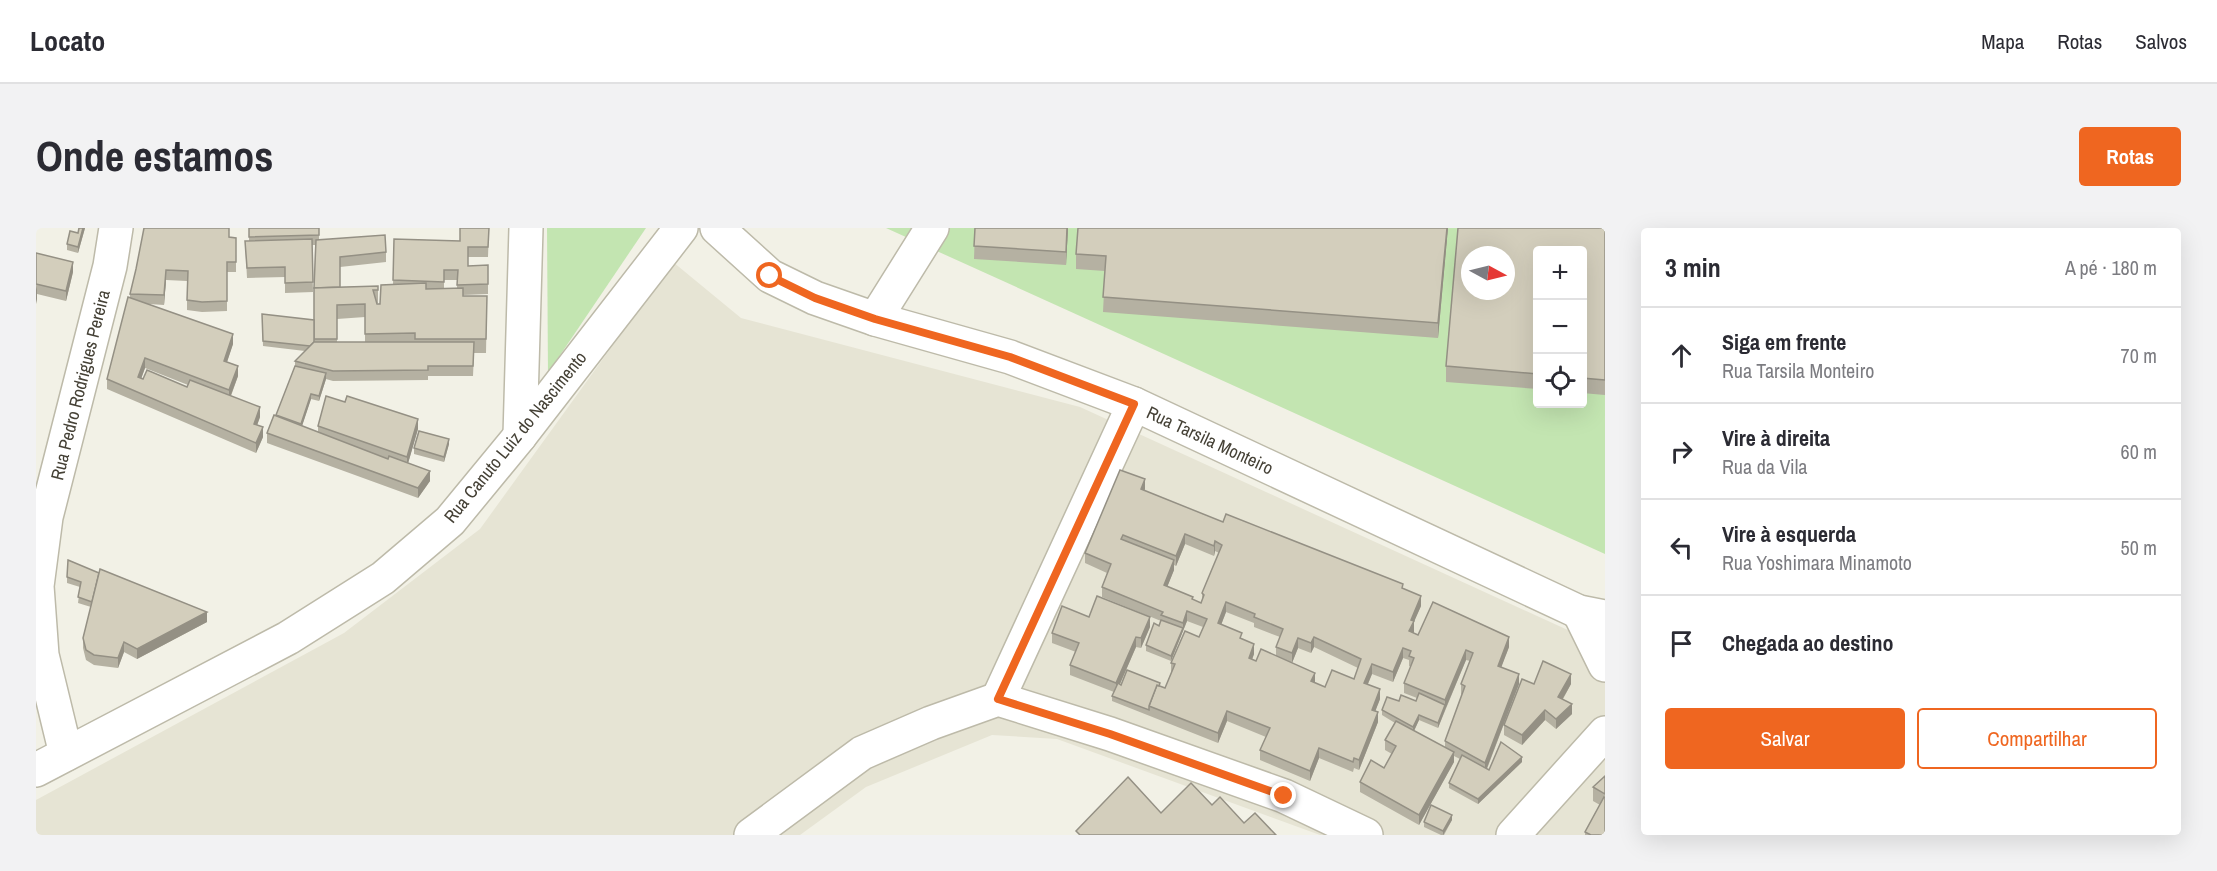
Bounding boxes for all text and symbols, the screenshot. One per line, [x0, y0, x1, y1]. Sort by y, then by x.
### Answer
text: Locato [30, 22, 105, 60]
text: Mapa [1981, 27, 2024, 56]
text: Rotas [2057, 27, 2102, 56]
text: Salvos [2135, 27, 2187, 56]
button: Rotas [2079, 127, 2181, 186]
text: Onde estamos [36, 128, 273, 184]
north arrow [1461, 246, 1515, 300]
map controls [1533, 246, 1587, 408]
button: + [1533, 246, 1587, 300]
text: 3 min [1665, 250, 1721, 285]
text: A pé · 180 m [2065, 254, 2157, 281]
route start [756, 262, 782, 288]
street label: Rua Pedro Rodrigues Pereira [44, 287, 116, 483]
button: − [1533, 300, 1587, 354]
text: Siga em frente [1722, 327, 1846, 357]
icon: ahead [1665, 339, 1698, 372]
text: 70 m [2121, 342, 2157, 369]
street label: Rua Canuto Luiz do Nascimento [438, 346, 592, 528]
button: locate [1533, 354, 1587, 408]
text: Rua Tarsila Monteiro [1722, 357, 1874, 384]
street label: Rua Tarsila Monteiro [1143, 400, 1277, 480]
text: Vire à direita [1722, 423, 1830, 453]
icon: right [1665, 435, 1698, 468]
text: 60 m [2121, 438, 2157, 465]
text: Rua da Vila [1722, 453, 1807, 480]
text: Vire à esquerda [1722, 519, 1856, 549]
icon: left [1665, 531, 1698, 564]
text: 50 m [2121, 534, 2157, 561]
text: Rua Yoshimara Minamoto [1722, 549, 1912, 576]
icon: arrive [1665, 627, 1698, 660]
text: Chegada ao destino [1722, 628, 1893, 658]
button: Salvar [1665, 708, 1905, 769]
button: Compartilhar [1917, 708, 2157, 769]
route end [1270, 782, 1296, 808]

